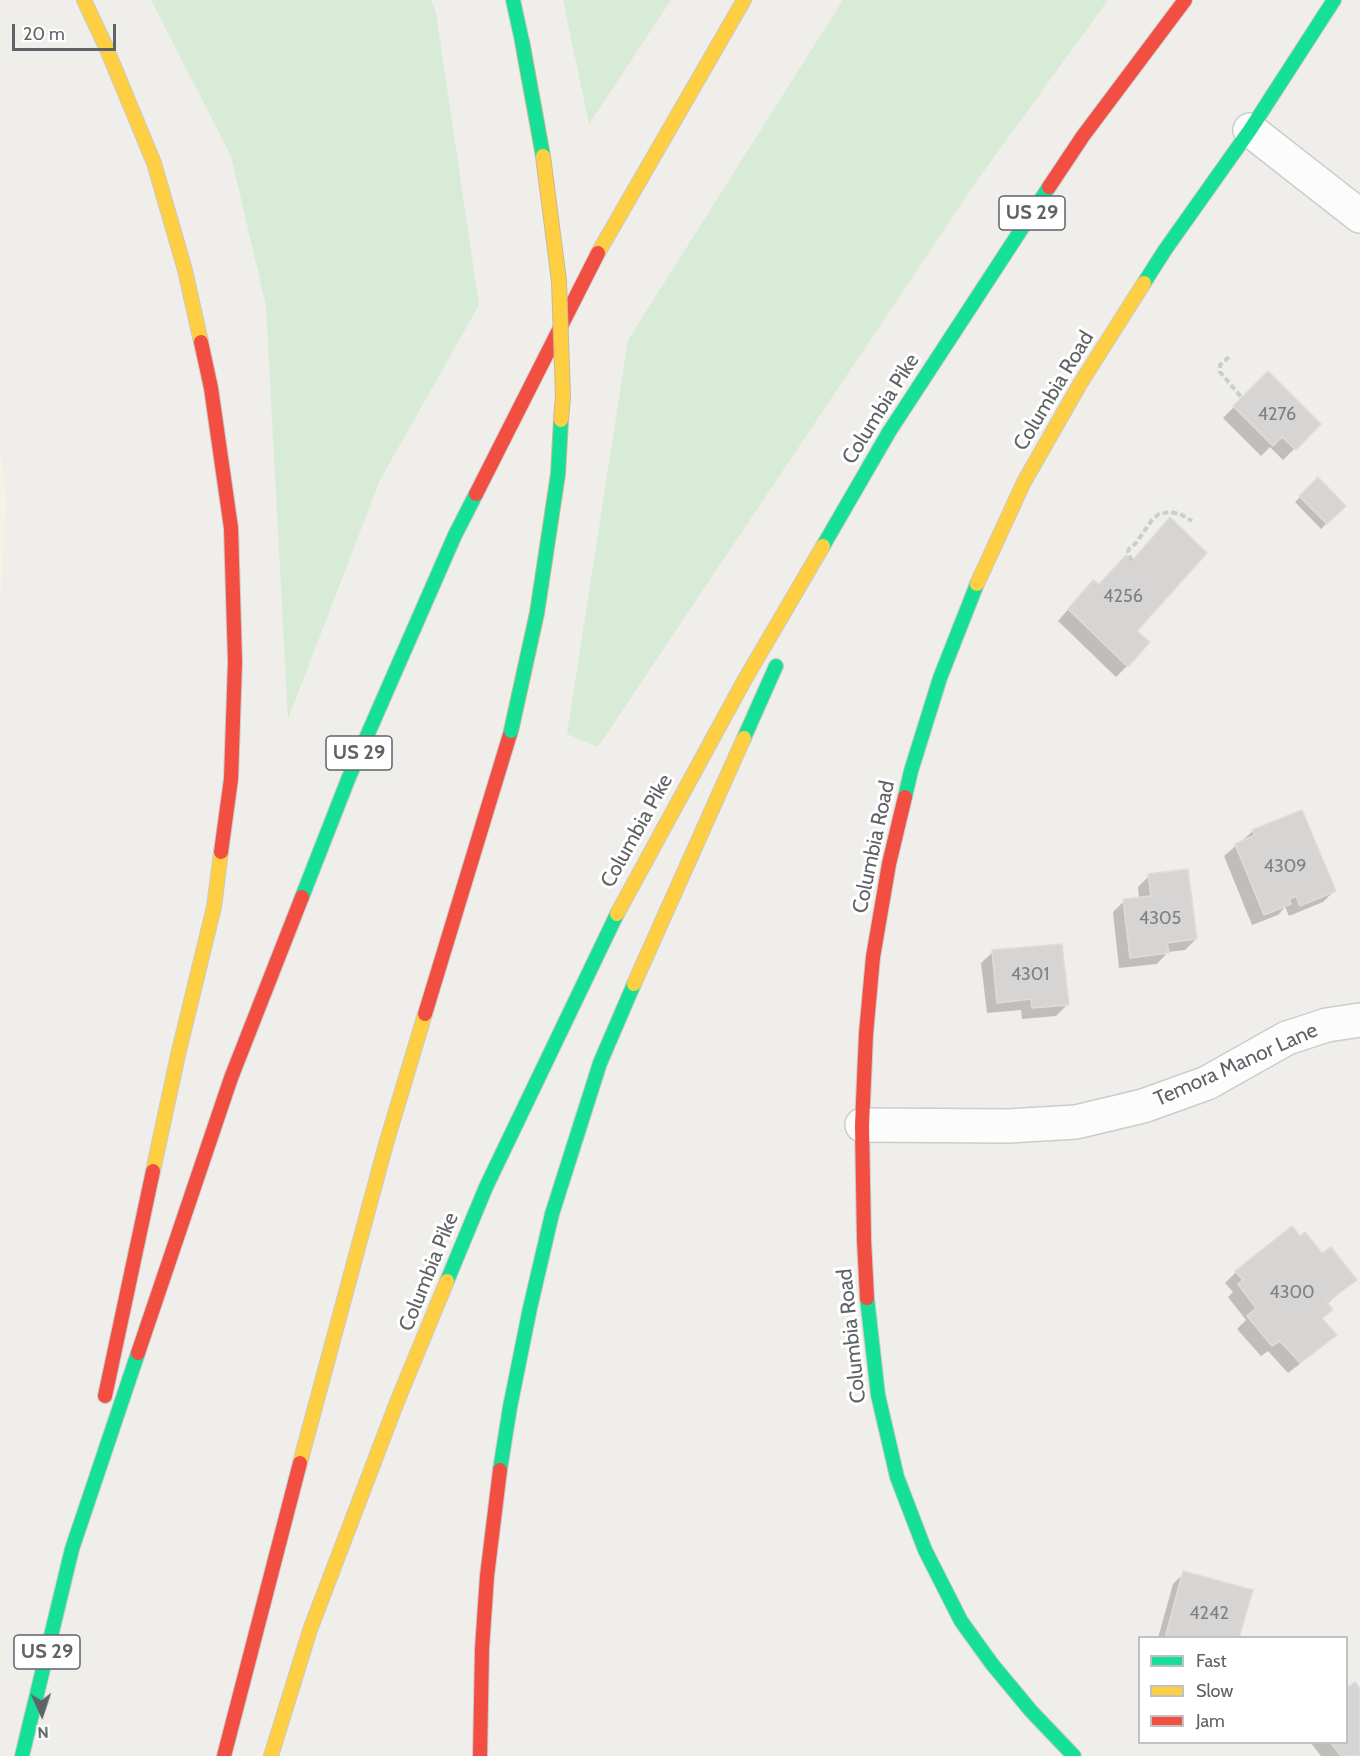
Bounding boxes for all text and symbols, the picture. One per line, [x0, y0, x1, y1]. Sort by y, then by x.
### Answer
scale bar [15, 12, 118, 50]
text: 20 m [23, 23, 65, 45]
road number: US 29 [999, 196, 1065, 230]
street label: Columbia Road [1008, 327, 1100, 455]
street label: Columbia Pike [837, 349, 925, 469]
house number: 4276 [1258, 404, 1296, 426]
house number: 4256 [1103, 586, 1143, 608]
road number: US 29 [326, 736, 392, 770]
street label: Columbia Pike [596, 770, 678, 892]
street label: Columbia Road [848, 778, 900, 916]
house number: 4309 [1264, 856, 1306, 878]
house number: 4305 [1139, 908, 1181, 930]
house number: 4301 [1011, 964, 1049, 986]
street label: Temora Manor Lane [1150, 1018, 1322, 1112]
street label: Columbia Pike [394, 1209, 464, 1335]
street label: Columbia Road [832, 1268, 872, 1404]
house number: 4300 [1269, 1282, 1315, 1304]
house number: 4242 [1189, 1603, 1229, 1625]
road number: US 29 [14, 1635, 80, 1669]
legend [1138, 1636, 1348, 1744]
text: Fast [1196, 1650, 1227, 1672]
text: Slow [1196, 1680, 1233, 1702]
north arrow [12, 1684, 72, 1744]
text: Jam [1196, 1710, 1225, 1732]
text: N [37, 1723, 49, 1742]

